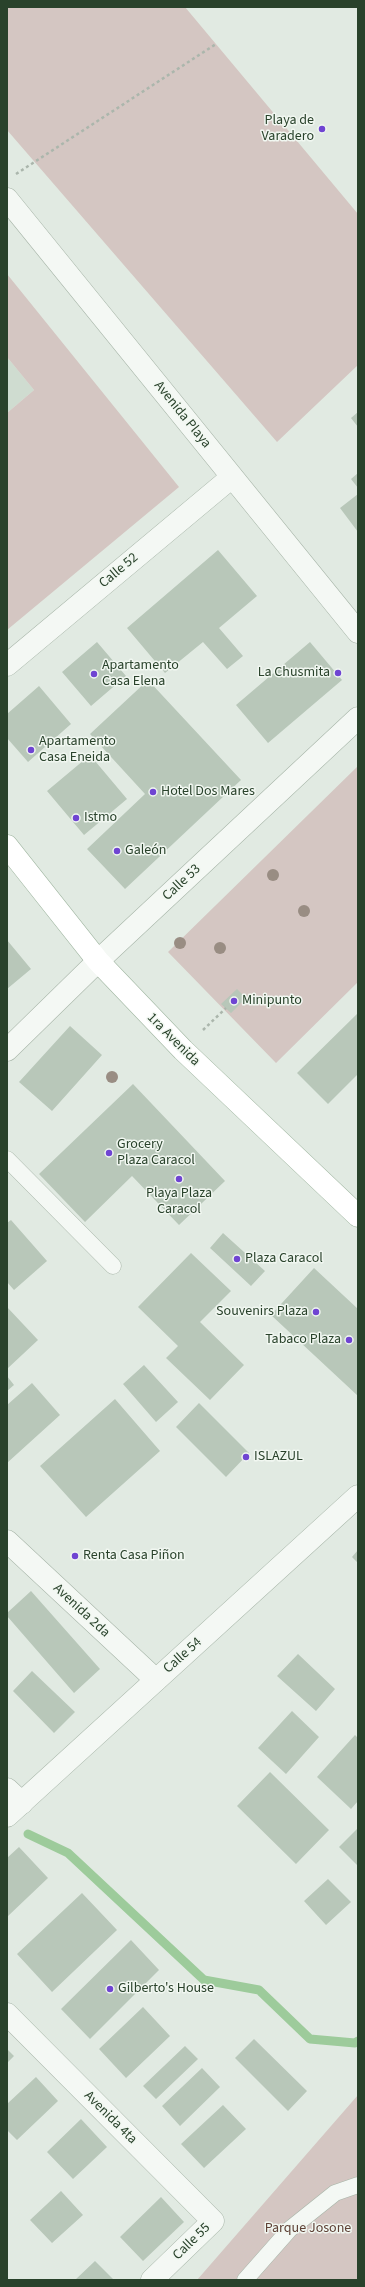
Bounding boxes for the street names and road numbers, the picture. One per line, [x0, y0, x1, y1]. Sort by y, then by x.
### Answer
street label: Avenida Playa [150, 378, 214, 452]
street label: Calle 52 [96, 550, 142, 592]
street label: Calle 53 [160, 861, 204, 905]
street label: 1ra Avenida [143, 1010, 203, 1070]
street label: Avenida 2da [49, 1580, 113, 1642]
street label: Calle 54 [160, 1634, 206, 1678]
street label: Avenida 4ta [80, 2088, 140, 2148]
street label: Calle 55 [170, 2220, 214, 2264]

